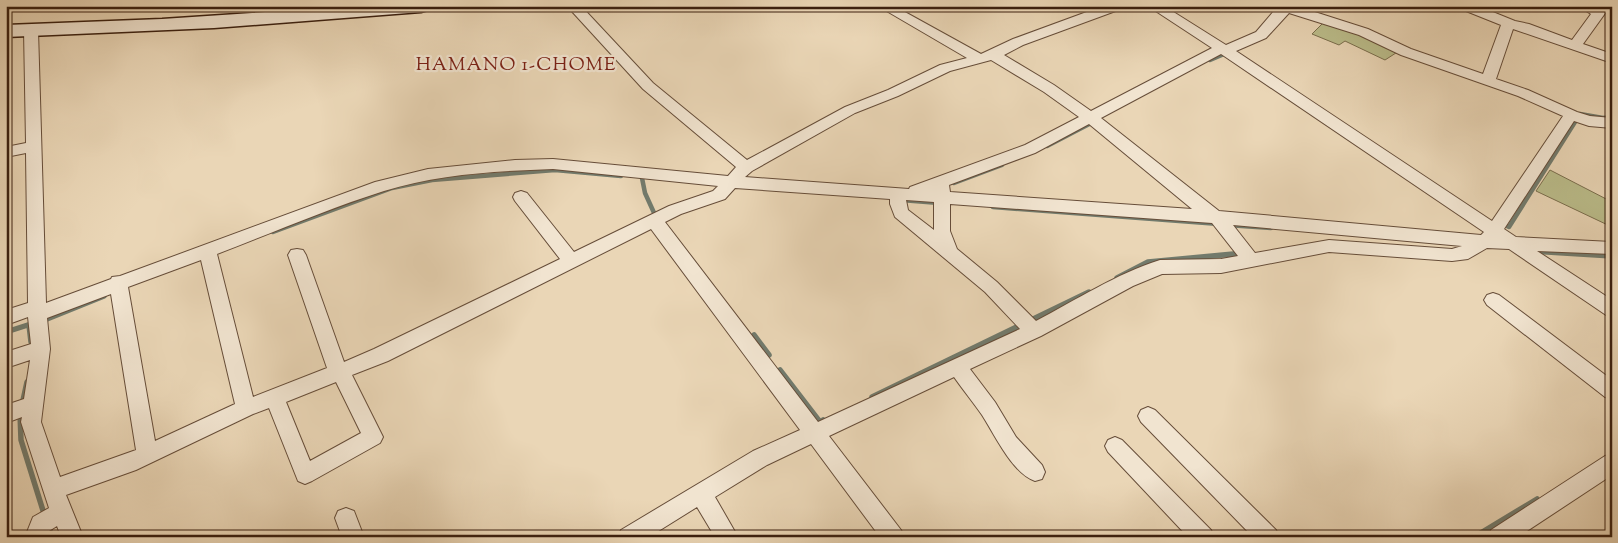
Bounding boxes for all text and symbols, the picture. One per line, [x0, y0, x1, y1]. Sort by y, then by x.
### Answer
district label: HAMANO 1-CHOME [416, 52, 616, 79]

